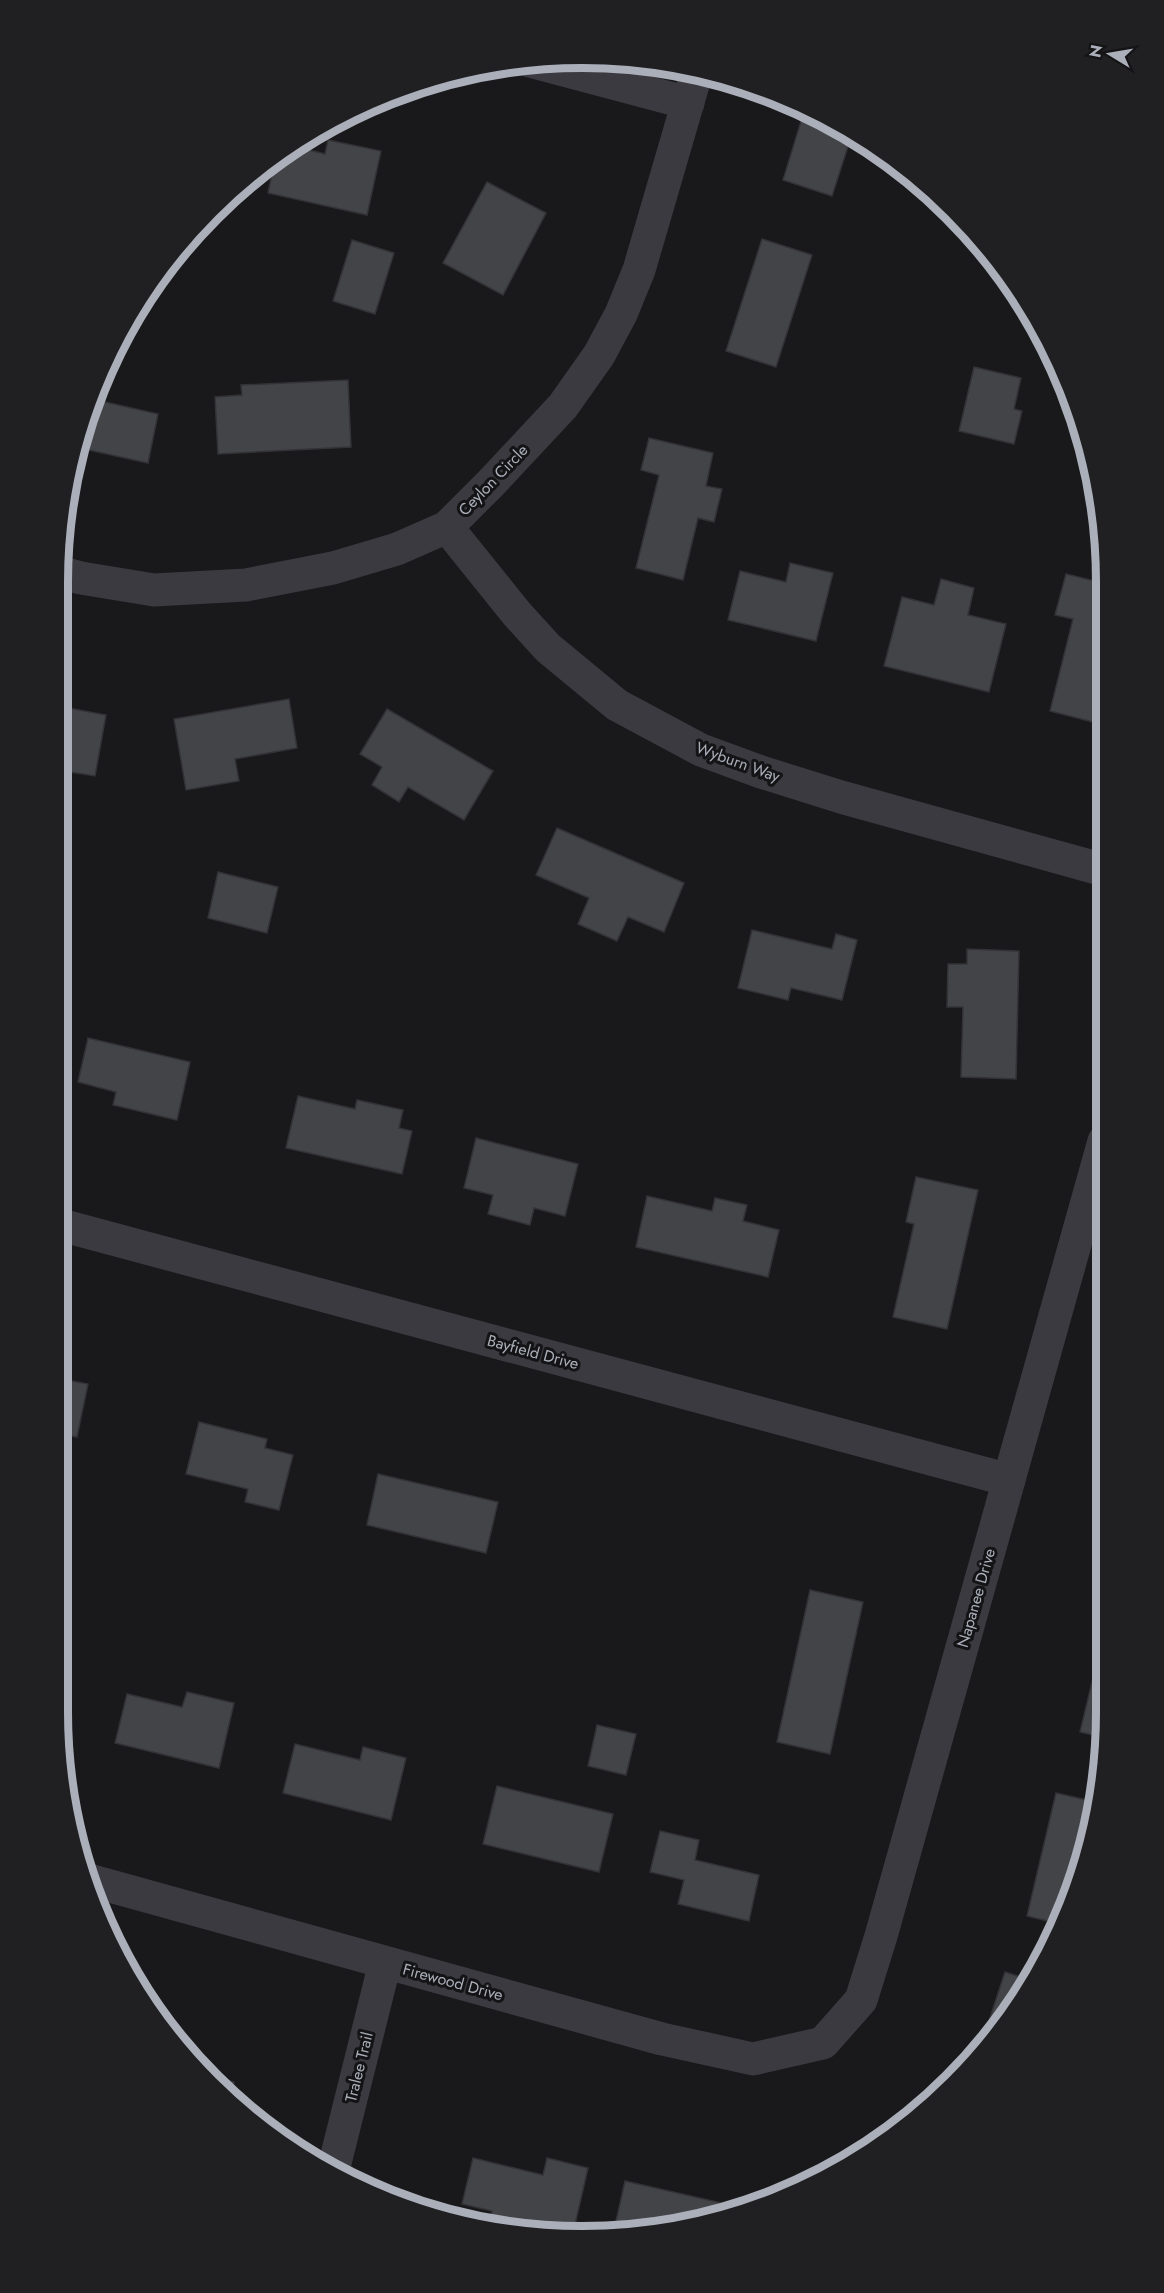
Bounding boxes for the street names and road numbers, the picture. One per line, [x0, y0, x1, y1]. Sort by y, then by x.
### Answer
street label: Ceylon Circle [453, 439, 533, 521]
street label: Wyburn Way [693, 736, 784, 788]
street label: Bayfield Drive [485, 1329, 581, 1375]
street label: Napanee Drive [951, 1546, 1001, 1650]
street label: Firewood Drive [400, 1958, 506, 2006]
street label: Tralee Trail [339, 2030, 379, 2104]

